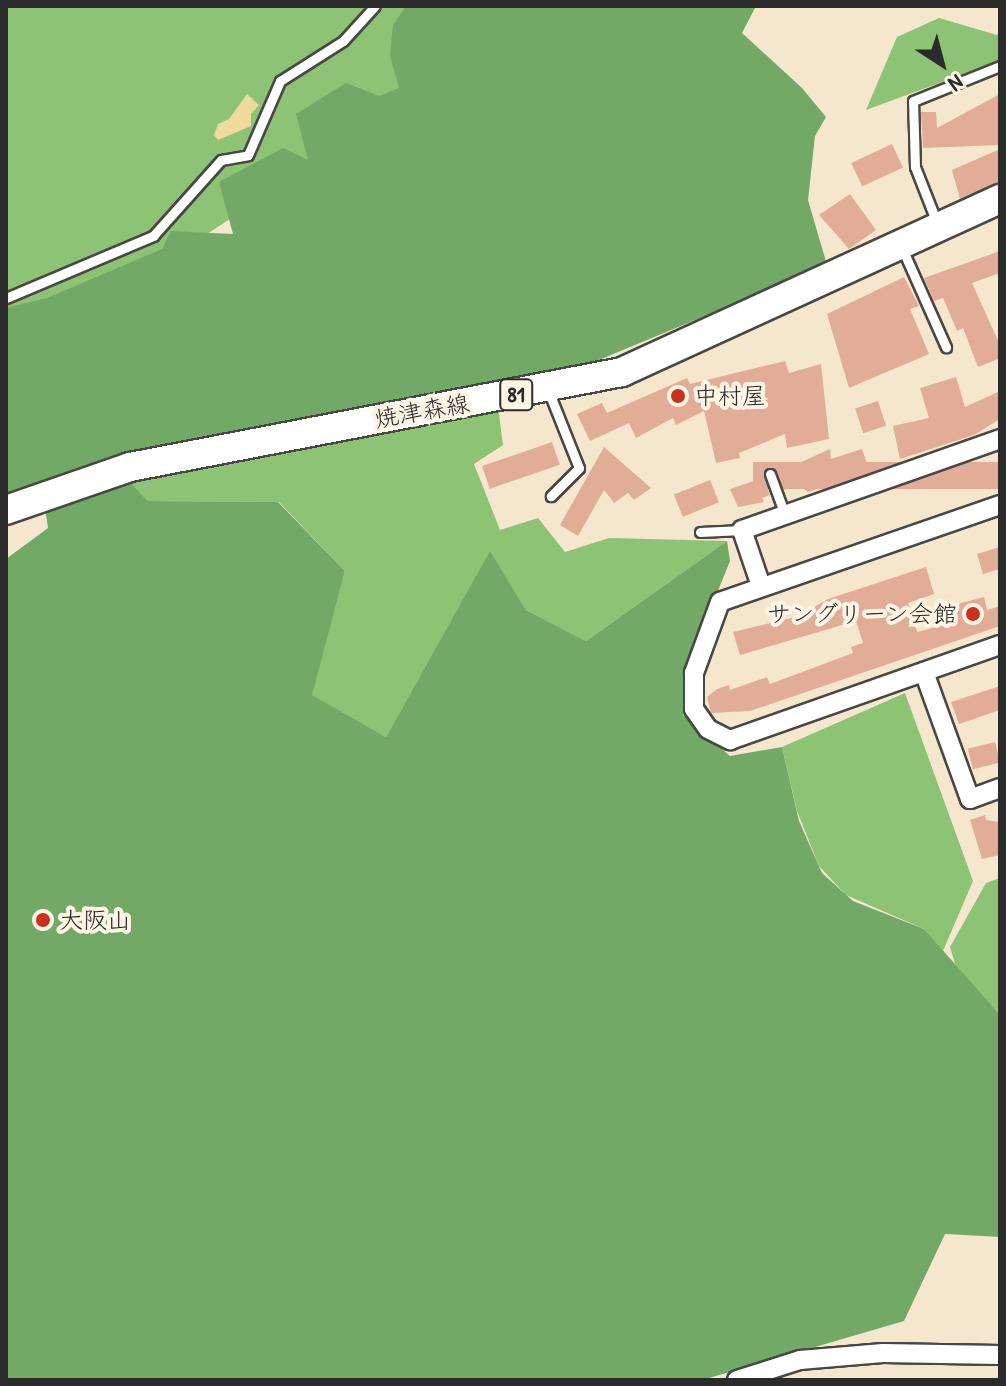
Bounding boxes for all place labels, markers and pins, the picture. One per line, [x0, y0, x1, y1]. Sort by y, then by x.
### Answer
place label: 中村屋 [694, 382, 766, 410]
marker: 中村屋 [669, 387, 687, 405]
place label: サングリーン会館 [765, 600, 957, 628]
marker: サングリーン会館 [964, 605, 982, 623]
place label: 大阪山 [59, 906, 131, 934]
marker: 大阪山 [34, 911, 52, 929]

